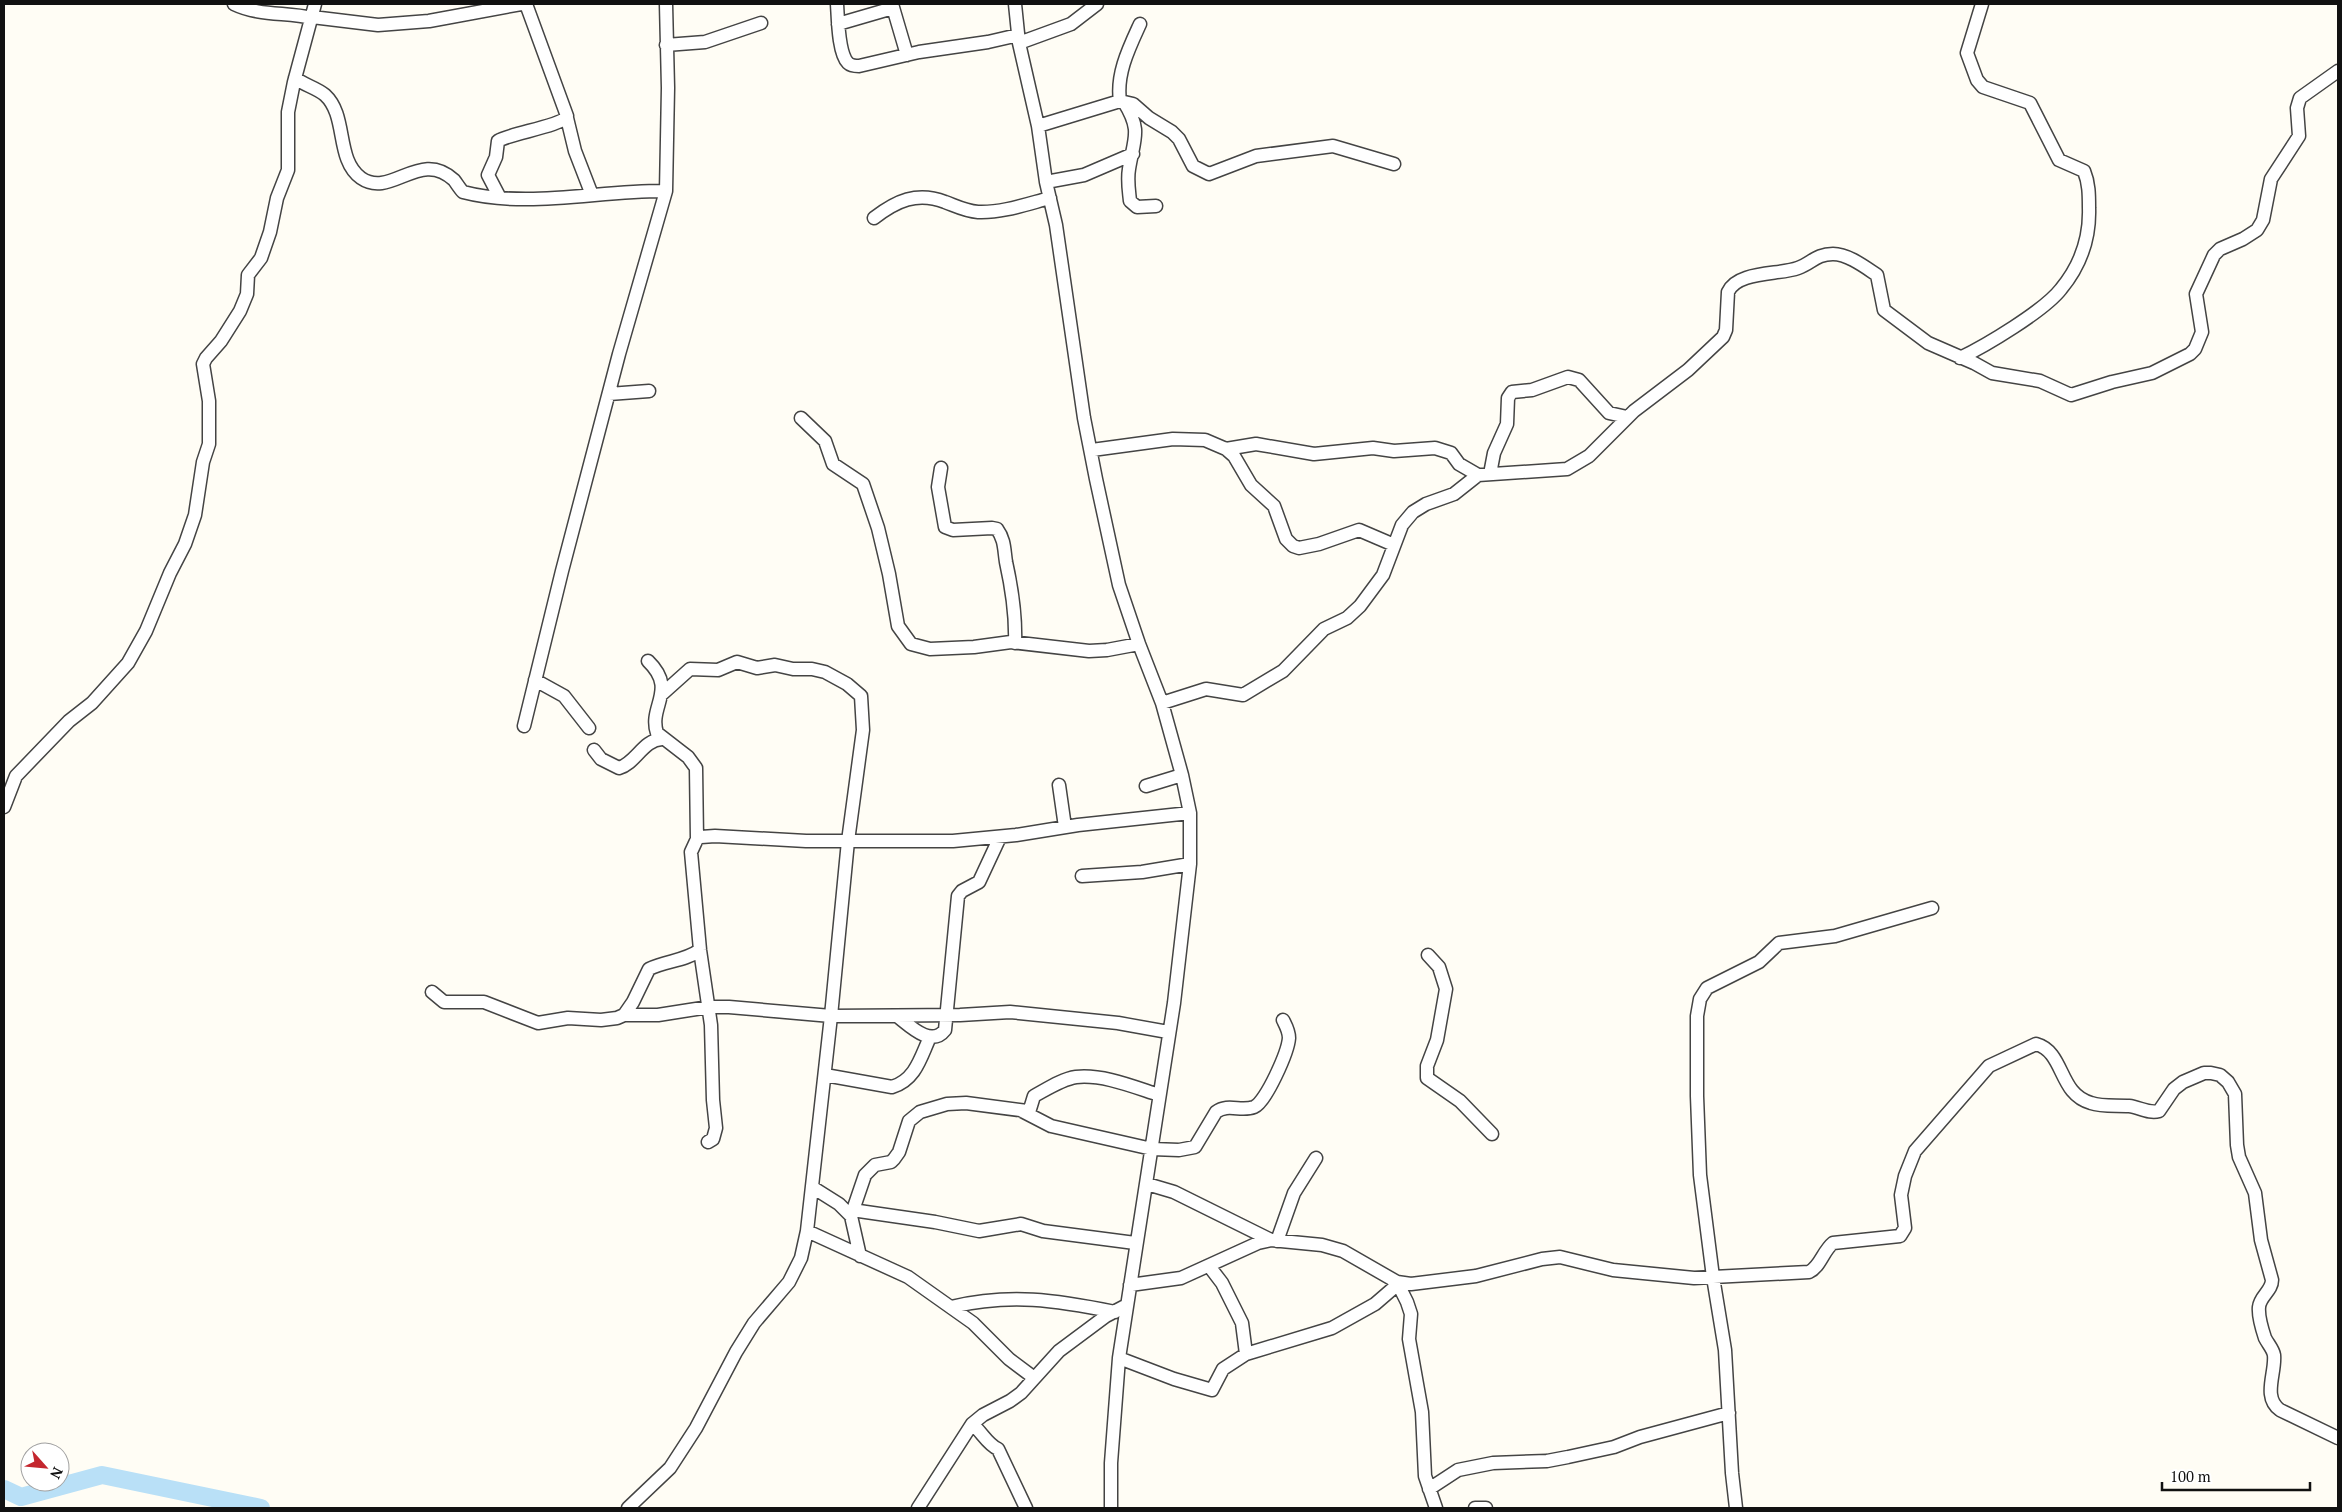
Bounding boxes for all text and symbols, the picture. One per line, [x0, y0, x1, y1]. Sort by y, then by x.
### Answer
north arrow [20, 1442, 70, 1492]
scale bar [2162, 1460, 2310, 1492]
text: N [46, 1464, 68, 1483]
text: 100 m [2170, 1466, 2211, 1486]

